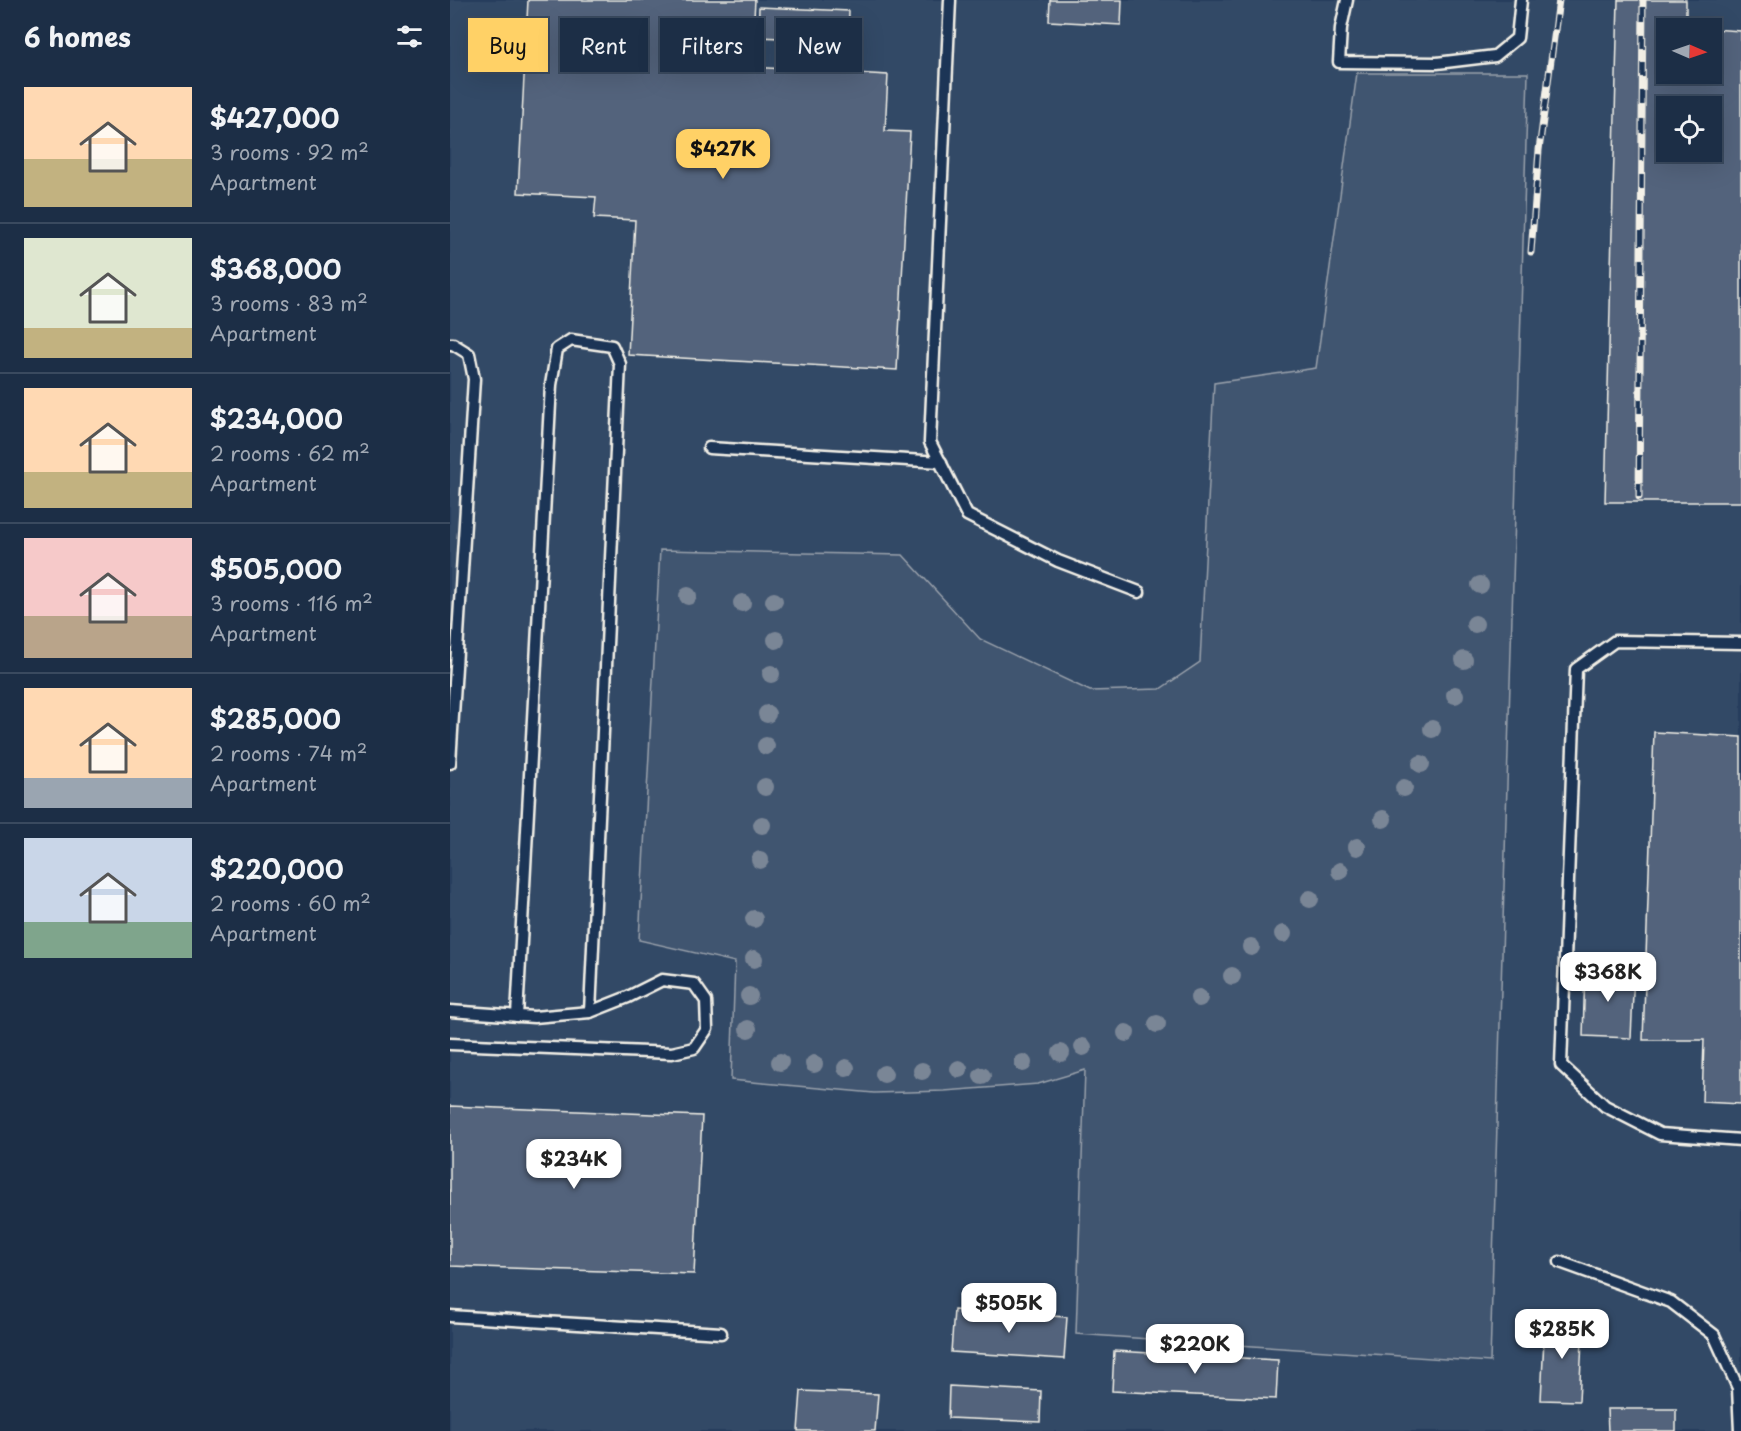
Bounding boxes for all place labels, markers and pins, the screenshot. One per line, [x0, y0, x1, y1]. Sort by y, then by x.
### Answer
pin: $427K [681, 129, 765, 180]
pin: $368K [1566, 952, 1650, 1003]
pin: $234K [532, 1139, 616, 1190]
pin: $505K [967, 1283, 1051, 1334]
pin: $285K [1520, 1309, 1604, 1360]
pin: $220K [1153, 1324, 1237, 1375]

